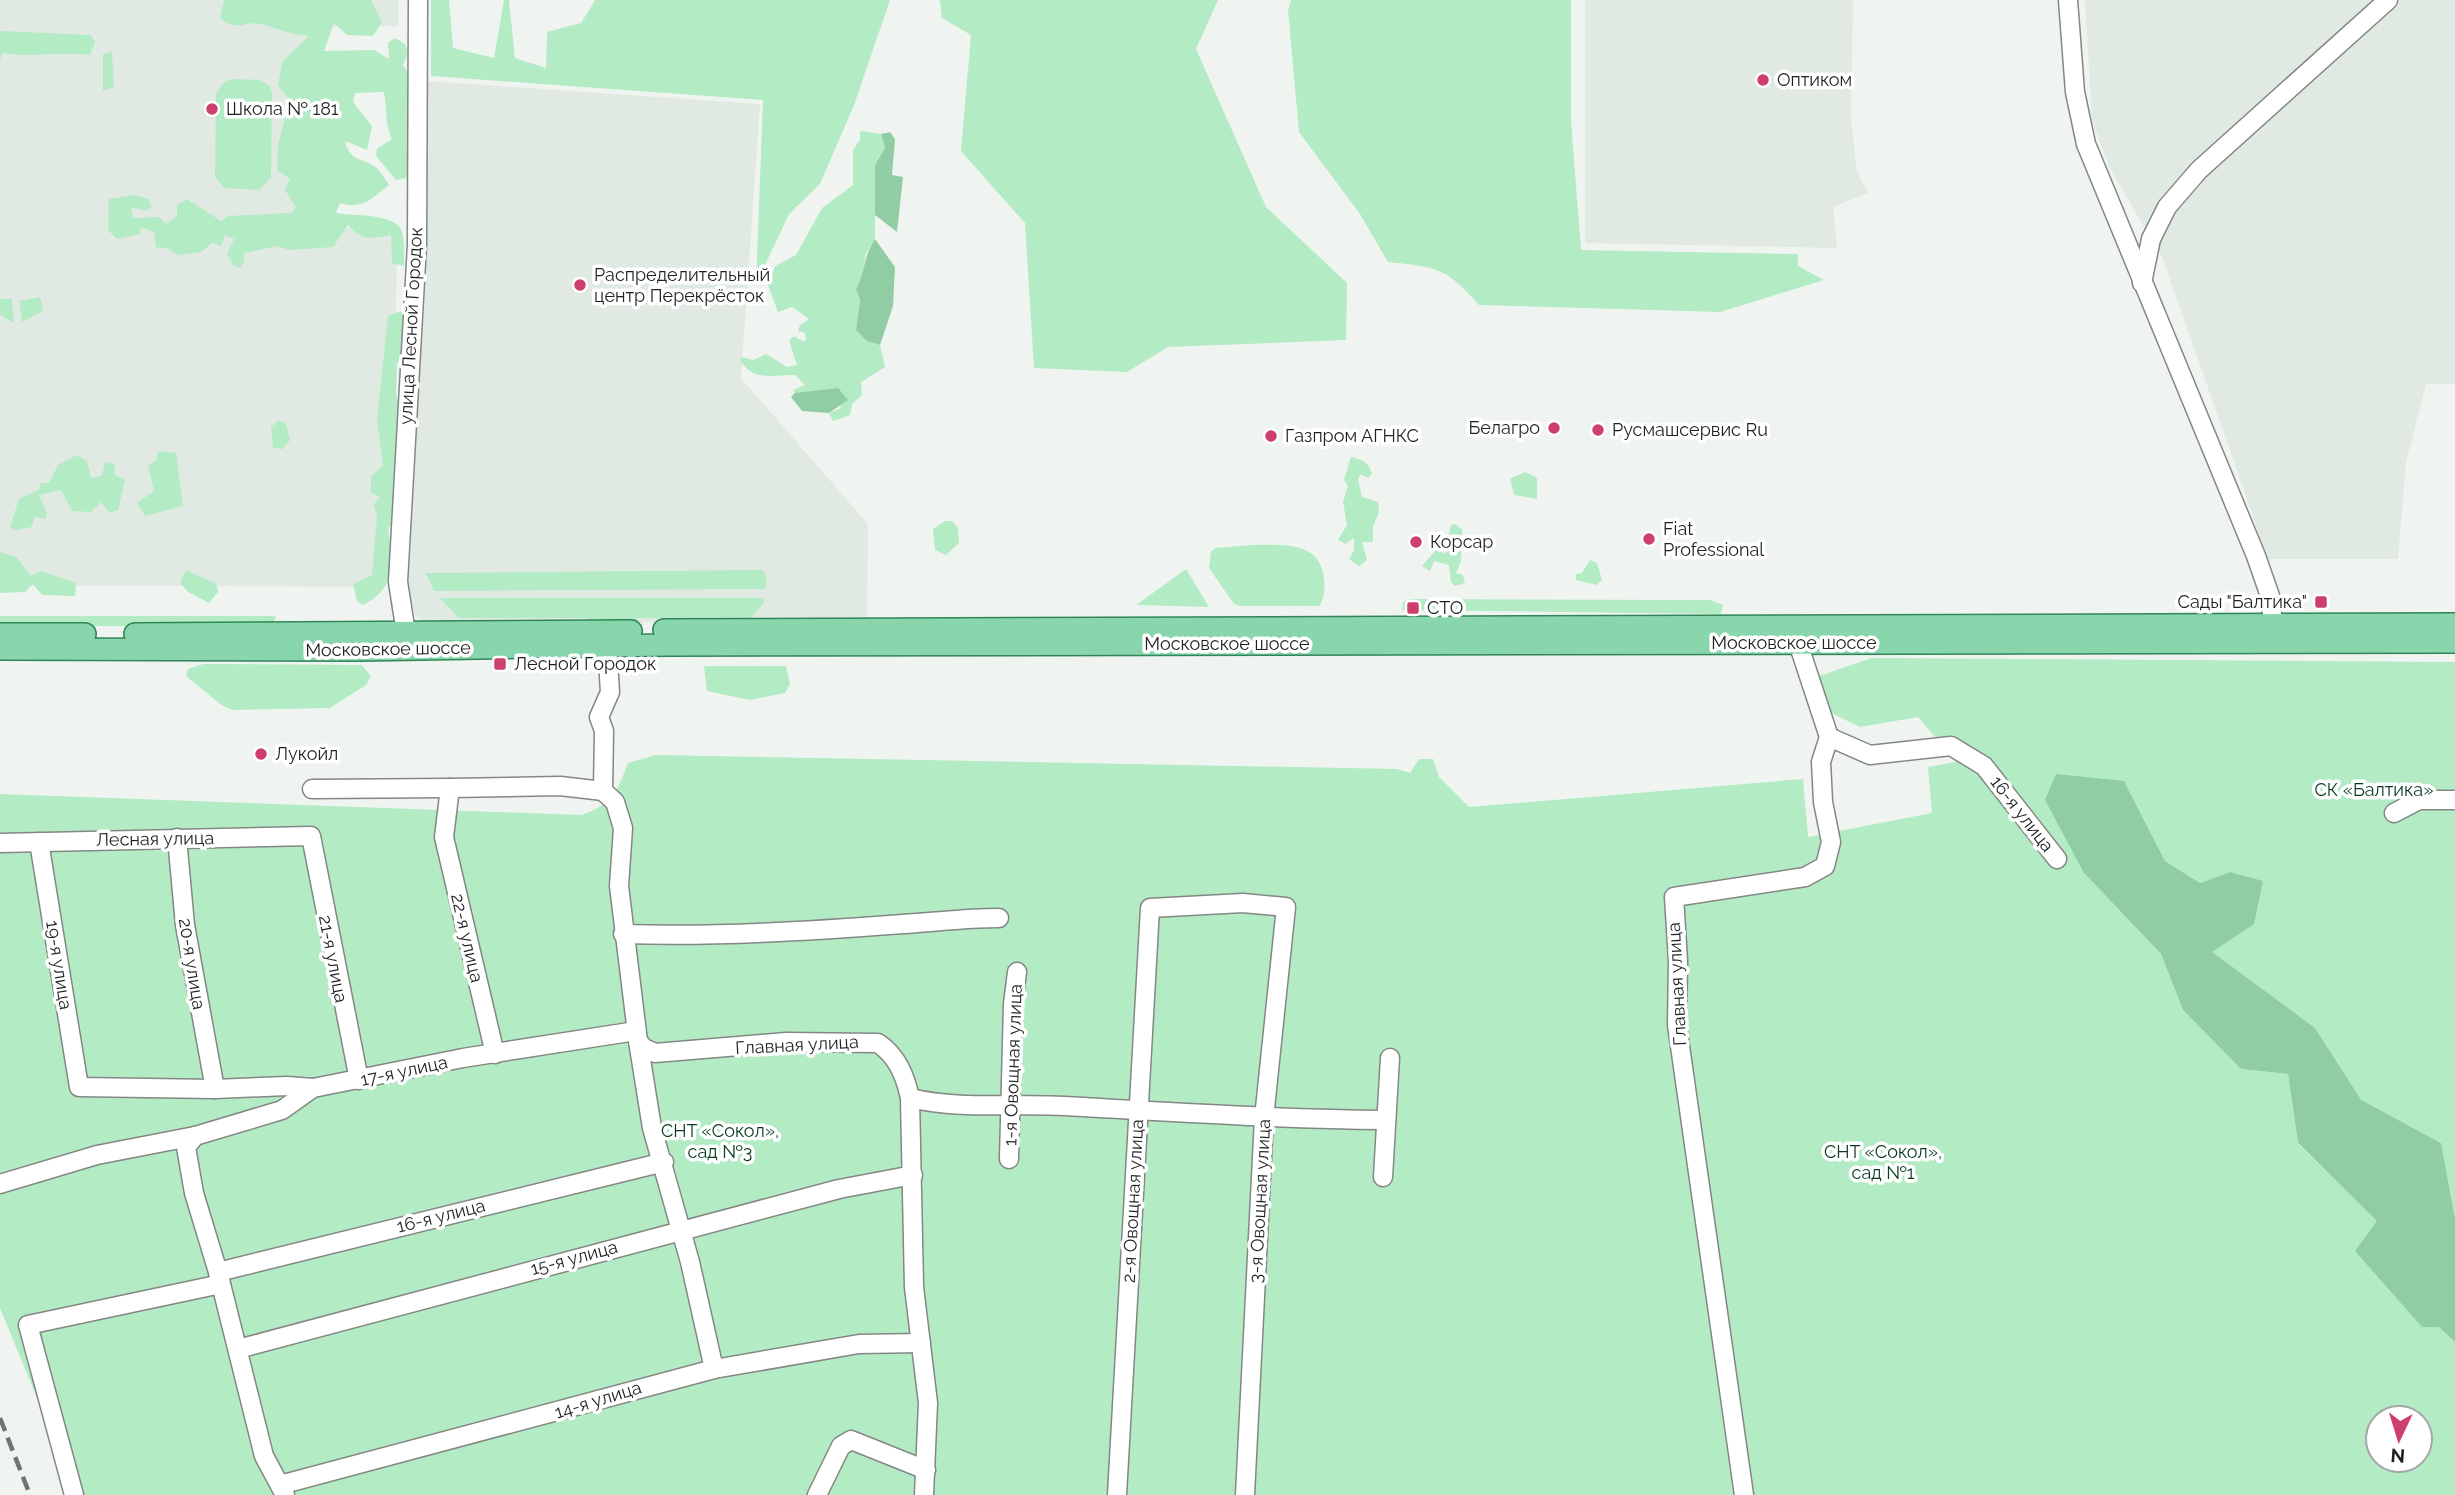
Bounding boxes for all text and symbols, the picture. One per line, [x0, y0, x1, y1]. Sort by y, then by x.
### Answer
place label: Оптиком [1777, 69, 1852, 90]
marker: Оптиком [1755, 72, 1771, 88]
place label: Школа № 181 [226, 98, 339, 119]
marker: Школа № 181 [204, 101, 220, 117]
street label: улица Лесной Городок [395, 227, 426, 425]
place label: Распределительный центр Перекрёсток [594, 264, 770, 306]
marker: Распределительный центр Перекрёсток [572, 277, 588, 293]
place label: Белагро [1469, 417, 1540, 438]
place label: Русмашсервис Ru [1612, 419, 1768, 440]
marker: Белагро [1546, 420, 1562, 436]
marker: Русмашсервис Ru [1590, 422, 1606, 438]
place label: Газпром АГНКС [1285, 425, 1419, 446]
marker: Газпром АГНКС [1263, 428, 1279, 444]
place label: Fiat Professional [1663, 518, 1764, 560]
place label: Корсар [1430, 531, 1493, 552]
marker: Fiat Professional [1641, 531, 1657, 547]
marker: Корсар [1408, 534, 1424, 550]
place label: Сады "Балтика" [2178, 591, 2307, 612]
marker: Сады "Балтика" [2313, 594, 2329, 610]
place label: СТО [1427, 597, 1463, 618]
marker: СТО [1405, 600, 1421, 616]
street label: Московское шоссе [1711, 632, 1877, 653]
street label: Московское шоссе [1144, 633, 1310, 654]
street label: Московское шоссе [305, 637, 471, 660]
place label: Лесной Городок [514, 653, 656, 674]
marker: Лесной Городок [492, 656, 508, 672]
place label: Лукойл [275, 743, 338, 764]
marker: Лукойл [253, 746, 269, 762]
street label: 16-я улица [1986, 772, 2059, 856]
park label: СК «Балтика» [2315, 779, 2433, 800]
street label: Лесная улица [96, 827, 214, 850]
street label: 22-я улица [447, 891, 488, 984]
street label: 21-я улица [315, 913, 352, 1005]
street label: 20-я улица [175, 917, 210, 1011]
street label: 19-я улица [42, 919, 77, 1011]
street label: Главная улица [1663, 922, 1690, 1046]
street label: 1-я Овощная улица [999, 984, 1026, 1146]
street label: Главная улица [735, 1031, 859, 1058]
street label: 17-я улица [358, 1051, 449, 1090]
street label: 2-я Овощная улица [1118, 1118, 1147, 1283]
street label: 3-я Овощная улица [1245, 1118, 1274, 1284]
park label: СНТ «Сокол», сад №3 [661, 1120, 779, 1162]
park label: СНТ «Сокол», сад №1 [1824, 1141, 1942, 1183]
street label: 16-я улица [394, 1194, 487, 1237]
street label: 15-я улица [528, 1236, 620, 1279]
street label: 14-я улица [552, 1376, 644, 1423]
north arrow [2364, 1404, 2434, 1474]
text: N [2390, 1444, 2406, 1467]

